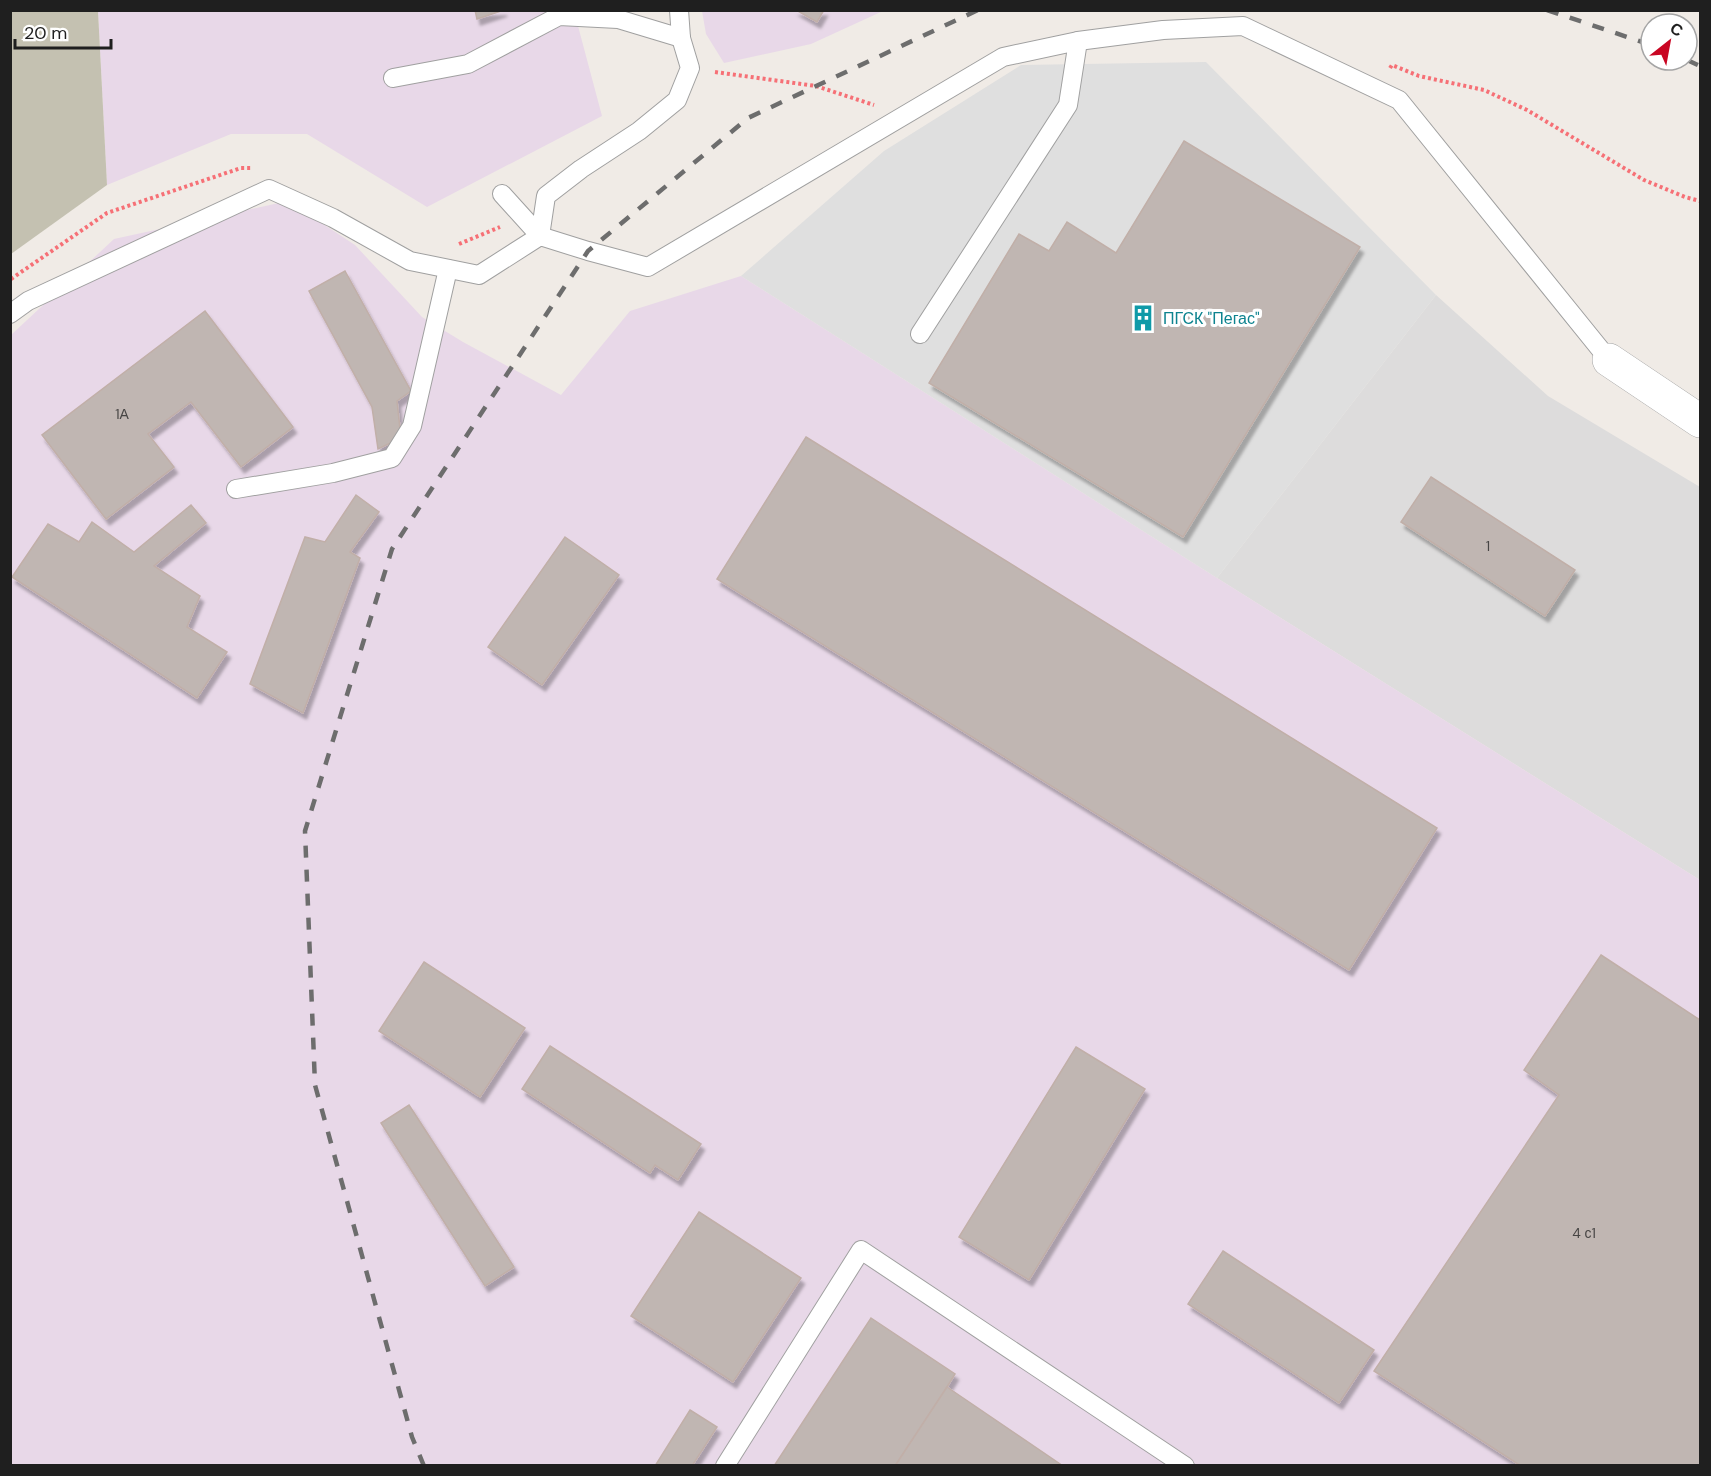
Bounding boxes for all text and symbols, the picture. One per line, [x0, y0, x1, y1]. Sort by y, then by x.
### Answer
scale bar [15, 12, 111, 50]
north arrow [1639, 12, 1699, 72]
text: С [1666, 18, 1687, 42]
text: 20 m [24, 21, 67, 45]
building icon: ПГСК "Пегас" [1128, 303, 1158, 333]
place label: ПГСК "Пегас" [1163, 308, 1260, 329]
house number: 1А [115, 405, 130, 423]
house number: 1 [1486, 537, 1490, 555]
house number: 4 с1 [1572, 1224, 1596, 1242]

